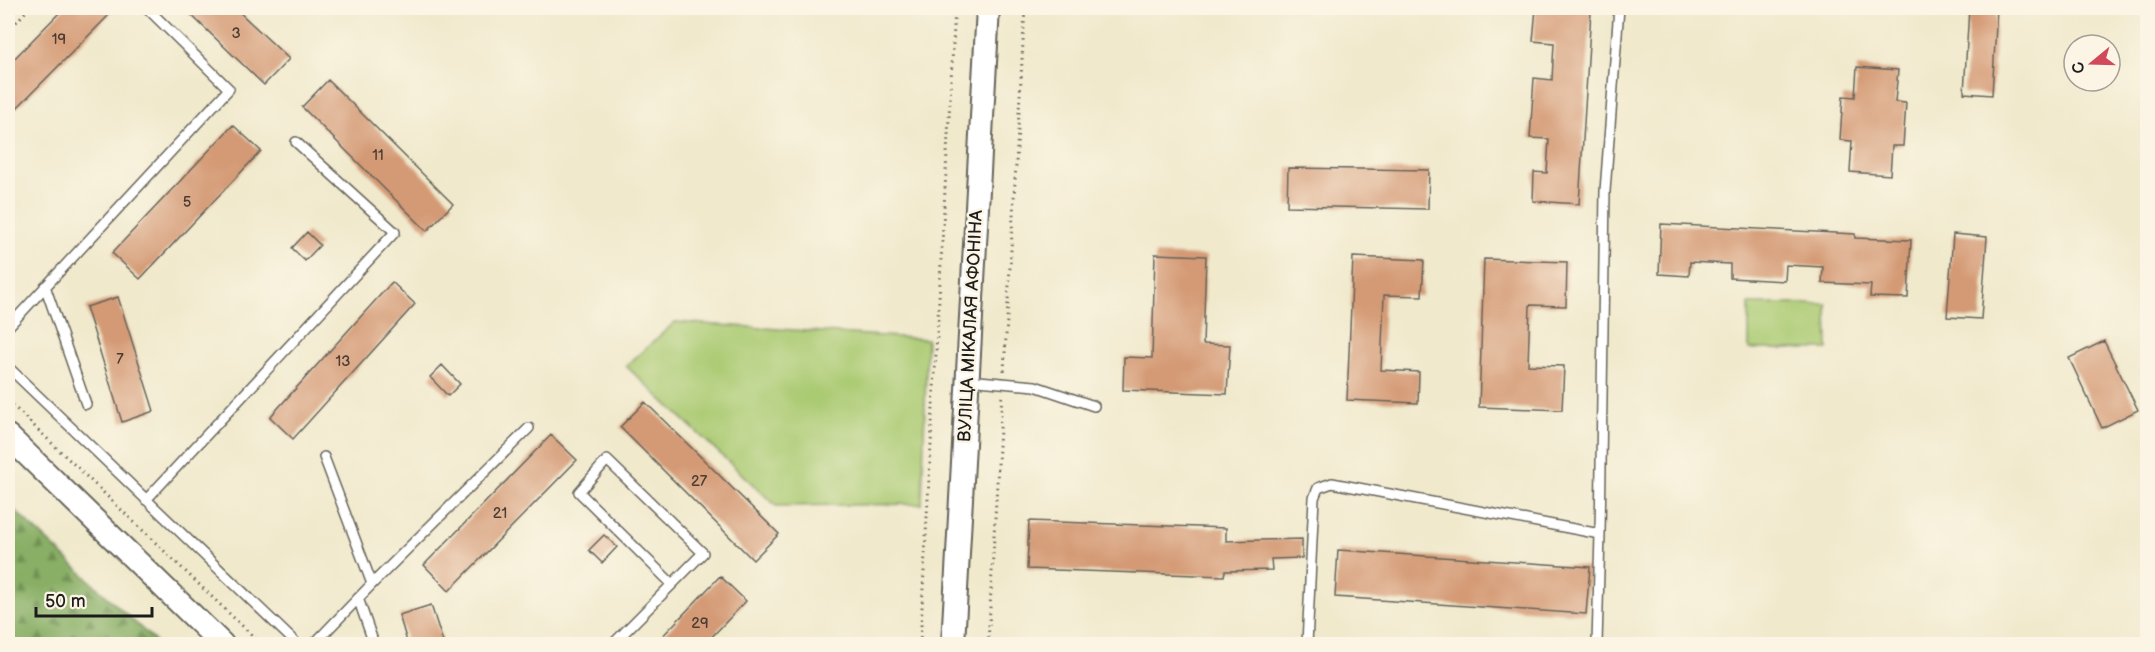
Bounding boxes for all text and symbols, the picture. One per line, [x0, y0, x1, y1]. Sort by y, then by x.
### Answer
house number: 3 [231, 24, 241, 43]
house number: 19 [52, 30, 66, 49]
north arrow [2062, 33, 2122, 93]
text: С [2068, 59, 2090, 76]
house number: 11 [372, 146, 384, 165]
house number: 5 [183, 193, 191, 212]
street label: ВУЛІЦА МІКАЛАЯ АФОНІНА [954, 209, 987, 443]
house number: 7 [116, 350, 124, 369]
house number: 13 [335, 352, 351, 371]
house number: 27 [691, 472, 708, 491]
house number: 21 [493, 504, 507, 523]
scale bar [36, 580, 152, 618]
text: 50 m [45, 591, 86, 612]
house number: 29 [691, 614, 709, 633]

